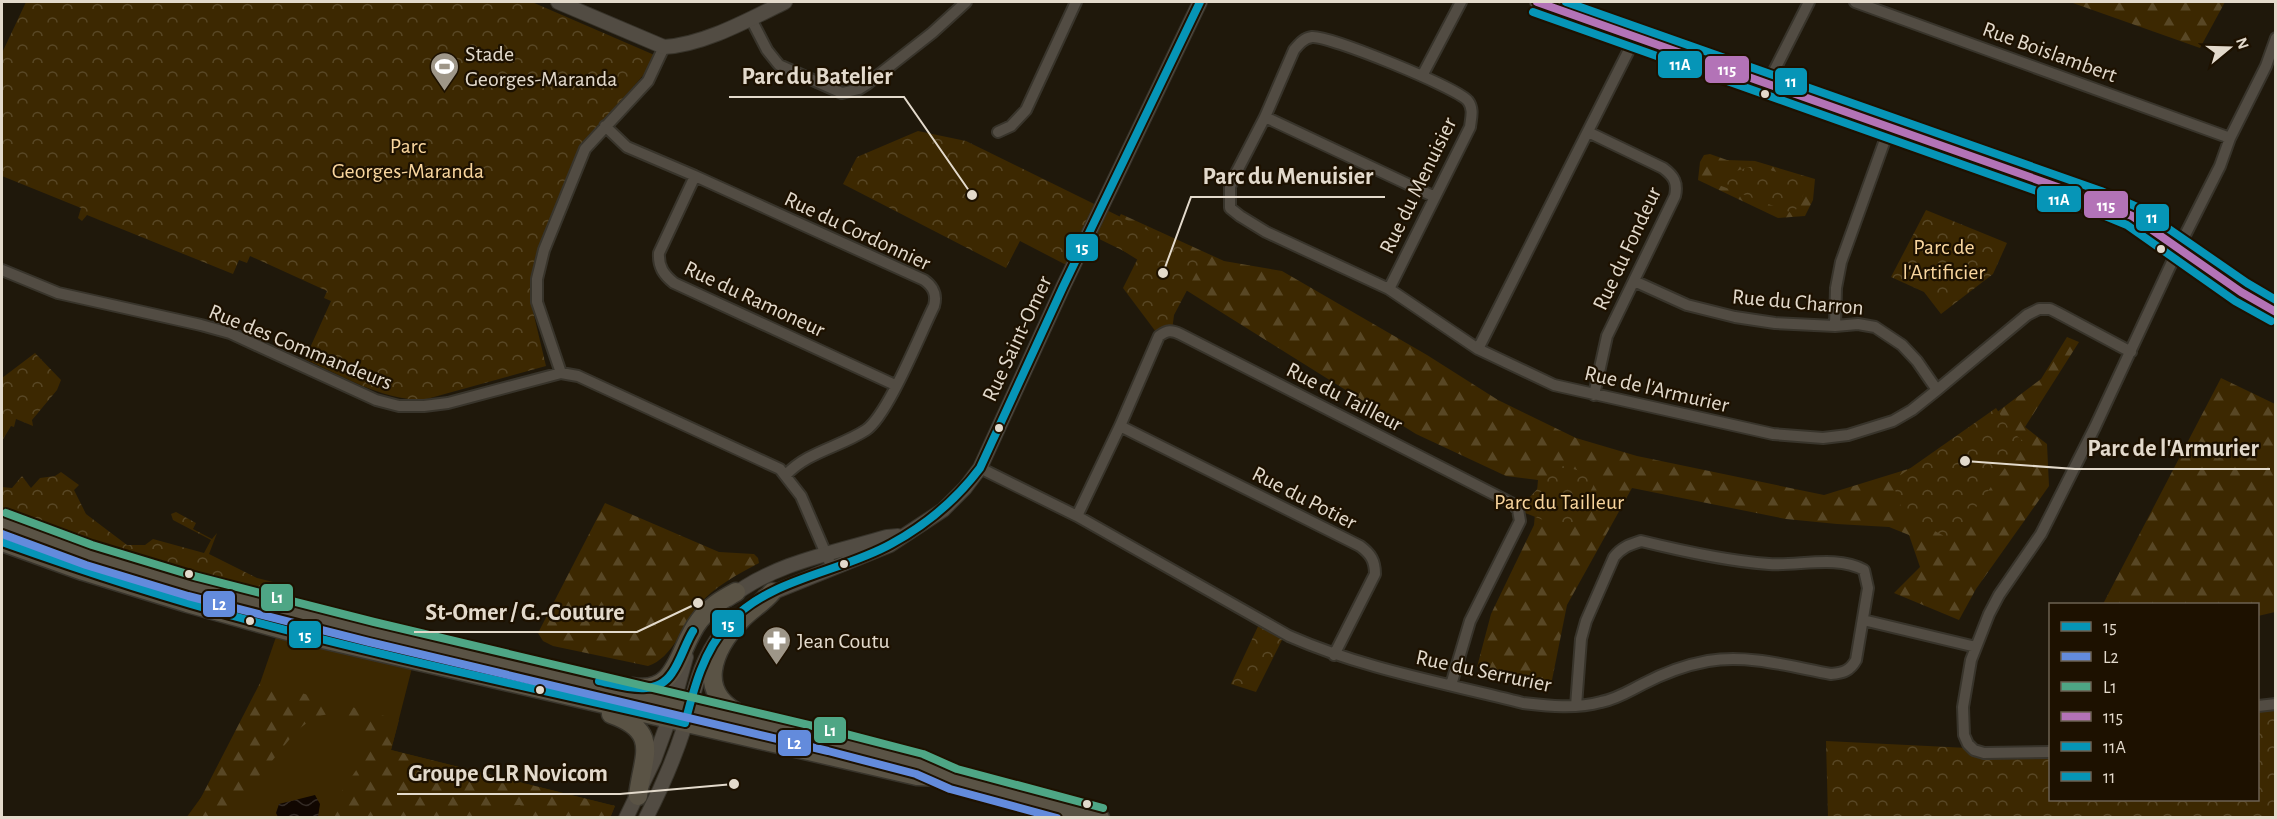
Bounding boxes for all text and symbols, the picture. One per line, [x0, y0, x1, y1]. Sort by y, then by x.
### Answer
street label: Rue Boislambert [1980, 17, 2120, 86]
north arrow [2199, 18, 2259, 78]
text: N [2233, 36, 2252, 51]
place label: Stade Georges-Maranda [465, 43, 618, 90]
sports icon: Stade Georges-Maranda [428, 50, 460, 92]
line badge: 11A [1657, 50, 1703, 79]
callout: Parc du Batelier [729, 55, 904, 97]
line badge: 115 [1704, 55, 1750, 84]
text: 11A [1669, 57, 1691, 73]
text: 115 [1718, 62, 1736, 78]
text: Parc du Batelier [742, 65, 893, 89]
line badge: 11 [1774, 67, 1808, 96]
text: 11 [1785, 74, 1797, 90]
unlabelled marker [1759, 88, 1771, 100]
street label: Rue du Menuisier [1375, 114, 1460, 257]
park label: Parc Georges-Maranda [332, 135, 484, 182]
callout: Parc du Menuisier [1191, 155, 1385, 197]
text: Parc du Menuisier [1203, 165, 1374, 189]
street label: Rue du Fondeur [1589, 183, 1665, 313]
line badge: 11A [2036, 185, 2082, 213]
street label: Rue du Cordonnier [781, 187, 934, 274]
line badge: 115 [2083, 190, 2129, 219]
text: 11A [2048, 192, 2070, 208]
text: 115 [2097, 198, 2115, 214]
line badge: 11 [2135, 203, 2170, 232]
text: 11 [2146, 210, 2158, 226]
line badge: 15 [1065, 233, 1099, 262]
park label: Parc de l'Artificier [1903, 236, 1985, 283]
text: 15 [1076, 240, 1088, 256]
unlabelled marker [2155, 243, 2167, 255]
street label: Rue du Ramoneur [681, 257, 828, 341]
street label: Rue Saint-Omer [978, 272, 1056, 405]
street label: Rue du Charron [1731, 285, 1865, 319]
street label: Rue des Commandeurs [206, 300, 395, 394]
street label: Rue du Tailleur [1283, 358, 1406, 436]
street label: Rue de l'Armurier [1582, 362, 1731, 416]
unlabelled marker [993, 422, 1005, 434]
callout: Parc de l'Armurier [2075, 427, 2270, 469]
text: Parc de l'Armurier [2087, 437, 2259, 461]
street label: Rue du Potier [1249, 462, 1360, 534]
park label: Parc du Tailleur [1494, 491, 1624, 513]
unlabelled marker [838, 558, 850, 570]
unlabelled marker [183, 568, 195, 580]
line badge: L1 [260, 583, 294, 612]
line badge: L2 [202, 590, 236, 618]
text: L1 [271, 590, 283, 606]
callout: St-Omer / G.-Couture [414, 590, 637, 632]
text: L2 [212, 597, 227, 613]
text: St-Omer / G.-Couture [425, 601, 625, 625]
legend [2049, 603, 2259, 801]
line badge: 15 [711, 609, 745, 638]
unlabelled marker [244, 615, 256, 627]
text: 15 [722, 617, 734, 633]
text: 15 [2103, 619, 2117, 637]
line badge: 15 [288, 620, 322, 649]
pharmacy icon: Jean Coutu [760, 624, 792, 666]
text: 15 [299, 628, 311, 644]
place label: Jean Coutu [797, 630, 890, 652]
street label: Rue du Serrurier [1414, 646, 1554, 696]
text: L2 [2103, 649, 2119, 667]
text: L1 [2103, 679, 2117, 697]
unlabelled marker [534, 684, 546, 696]
text: 115 [2103, 709, 2123, 727]
line badge: L1 [813, 716, 847, 744]
text: L1 [824, 723, 836, 739]
line badge: L2 [777, 729, 812, 757]
text: L2 [787, 736, 802, 752]
text: 11A [2103, 739, 2126, 757]
callout: Groupe CLR Novicom [397, 752, 620, 794]
text: Groupe CLR Novicom [408, 762, 608, 786]
text: 11 [2103, 769, 2115, 787]
unlabelled marker [1081, 798, 1093, 810]

